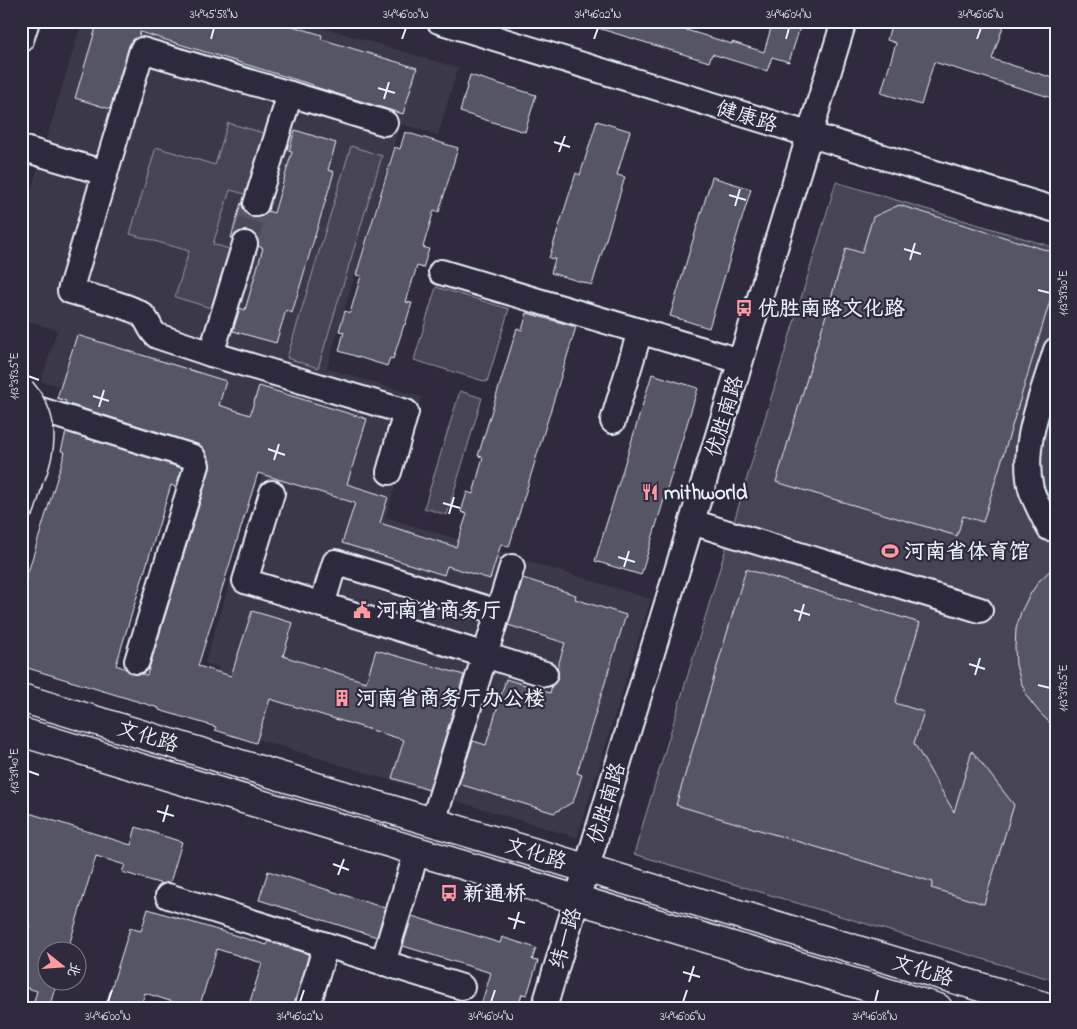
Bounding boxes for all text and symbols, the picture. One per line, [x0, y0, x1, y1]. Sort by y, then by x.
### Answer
text: 34°45'58"N [190, 6, 238, 24]
text: 34°46'00"N [383, 6, 429, 24]
text: 34°46'02"N [575, 6, 621, 24]
text: 34°46'04"N [766, 6, 812, 24]
text: 34°46'06"N [958, 6, 1004, 24]
street label: 健康路 [712, 94, 781, 141]
text: 113°39'30"E [1055, 270, 1073, 316]
place label: 优胜南路文化路 [758, 295, 905, 325]
bus stop icon: 优胜南路文化路 [734, 298, 754, 318]
text: 113°39'35"E [6, 352, 24, 400]
street label: 优胜南路 [699, 372, 753, 461]
place label: mithworld [664, 479, 748, 509]
restaurant icon: mithworld [640, 482, 660, 502]
place label: 河南省体育馆 [904, 538, 1030, 568]
sports icon: 河南省体育馆 [880, 541, 900, 561]
place label: 河南省商务厅 [376, 597, 502, 627]
public building icon: 河南省商务厅 [352, 600, 372, 620]
text: 113°39'35"E [1055, 664, 1073, 712]
place label: 河南省商务厅办公楼 [356, 685, 545, 715]
building icon: 河南省商务厅办公楼 [332, 688, 352, 708]
street label: 文化路 [113, 714, 182, 761]
text: 113°39'40"E [6, 748, 24, 794]
street label: 优胜南路 [581, 759, 635, 848]
street label: 文化路 [501, 831, 570, 878]
place label: 新通桥 [463, 880, 526, 910]
bus stop icon: 新通桥 [439, 883, 459, 903]
street label: 纬一路 [543, 904, 590, 973]
north arrow [38, 942, 88, 992]
street label: 文化路 [888, 948, 957, 995]
text: 北 [61, 960, 85, 979]
text: 34°46'00"N [85, 1008, 131, 1026]
text: 34°46'02"N [277, 1008, 323, 1026]
text: 34°46'04"N [468, 1008, 514, 1026]
text: 34°46'06"N [660, 1008, 706, 1026]
text: 34°46'08"N [852, 1008, 898, 1026]

